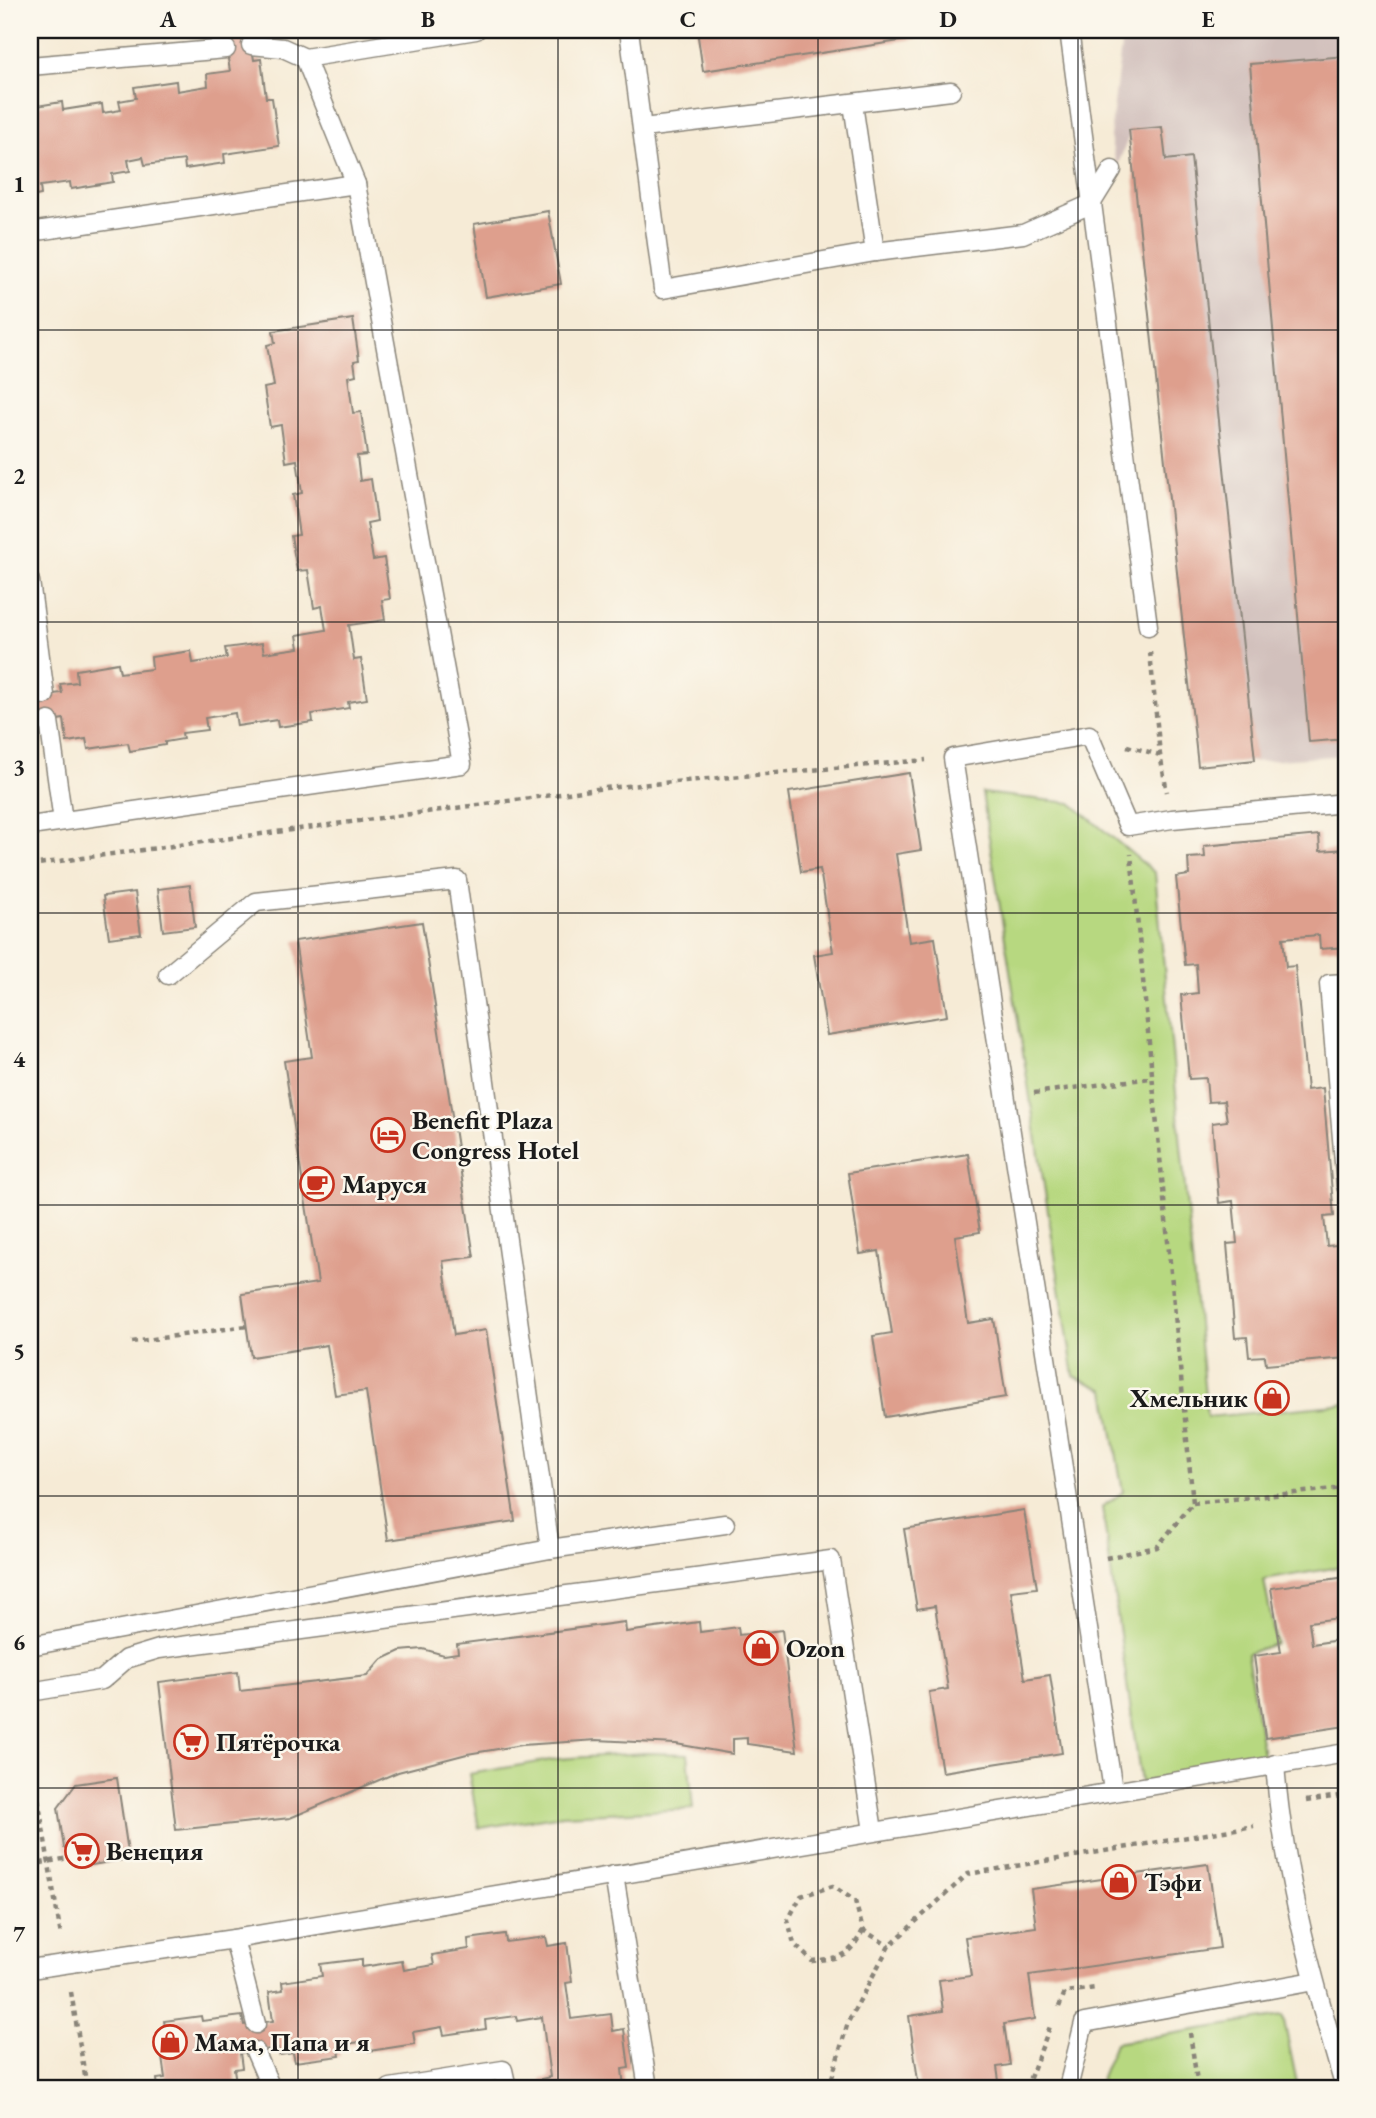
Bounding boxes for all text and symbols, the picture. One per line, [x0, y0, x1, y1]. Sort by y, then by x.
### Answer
text: A [159, 4, 177, 34]
text: B [421, 4, 435, 34]
text: C [680, 4, 696, 34]
text: D [939, 4, 957, 34]
text: E [1201, 4, 1215, 34]
text: 1 [13, 169, 25, 199]
text: 2 [13, 461, 25, 491]
text: 3 [13, 752, 25, 782]
text: 4 [13, 1044, 26, 1074]
place label: Benefit Plaza Congress Hotel [412, 1103, 579, 1167]
hotel icon: Benefit Plaza Congress Hotel [369, 1116, 407, 1154]
cafe icon: Маруся [298, 1165, 336, 1203]
place label: Маруся [342, 1167, 427, 1201]
text: 5 [13, 1336, 25, 1366]
shop icon: Хмельник [1253, 1379, 1291, 1417]
place label: Хмельник [1129, 1381, 1249, 1415]
text: 6 [13, 1627, 25, 1657]
shop icon: Ozon [742, 1629, 780, 1667]
place label: Ozon [786, 1631, 845, 1665]
supermarket icon: Пятёрочка [172, 1723, 210, 1761]
place label: Пятёрочка [216, 1725, 341, 1759]
supermarket icon: Венеция [63, 1832, 101, 1870]
place label: Венеция [106, 1834, 203, 1868]
shop icon: Тэфи [1100, 1863, 1138, 1901]
place label: Тэфи [1144, 1865, 1202, 1899]
text: 7 [13, 1919, 26, 1949]
shop icon: Мама, Папа и я [151, 2023, 189, 2061]
place label: Мама, Папа и я [194, 2025, 370, 2059]

